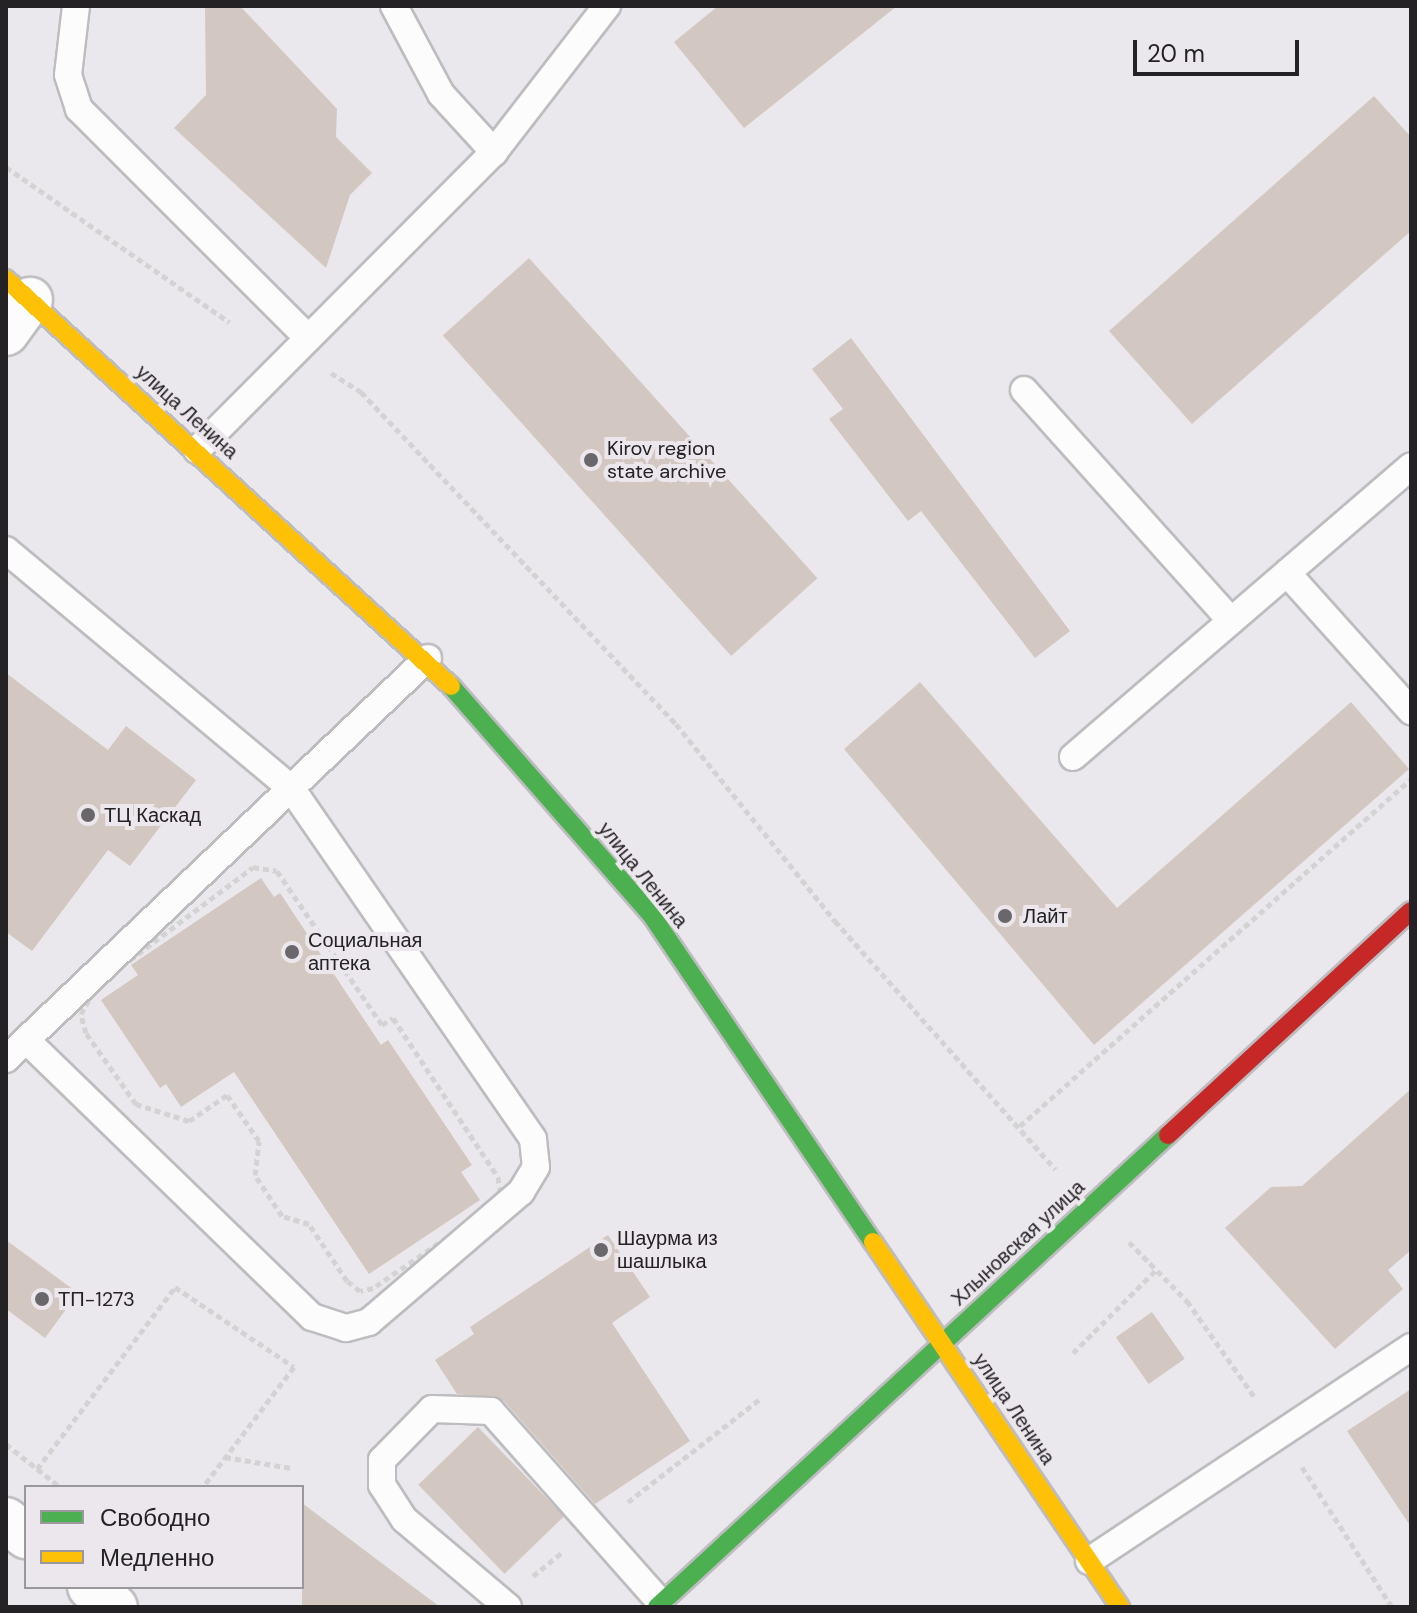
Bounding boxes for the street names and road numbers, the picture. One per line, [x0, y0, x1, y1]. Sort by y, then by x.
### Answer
street label: улица Ленина [131, 360, 243, 464]
street label: улица Ленина [593, 817, 693, 933]
street label: Хлыновская улица [946, 1175, 1090, 1311]
street label: улица Ленина [968, 1349, 1060, 1469]

